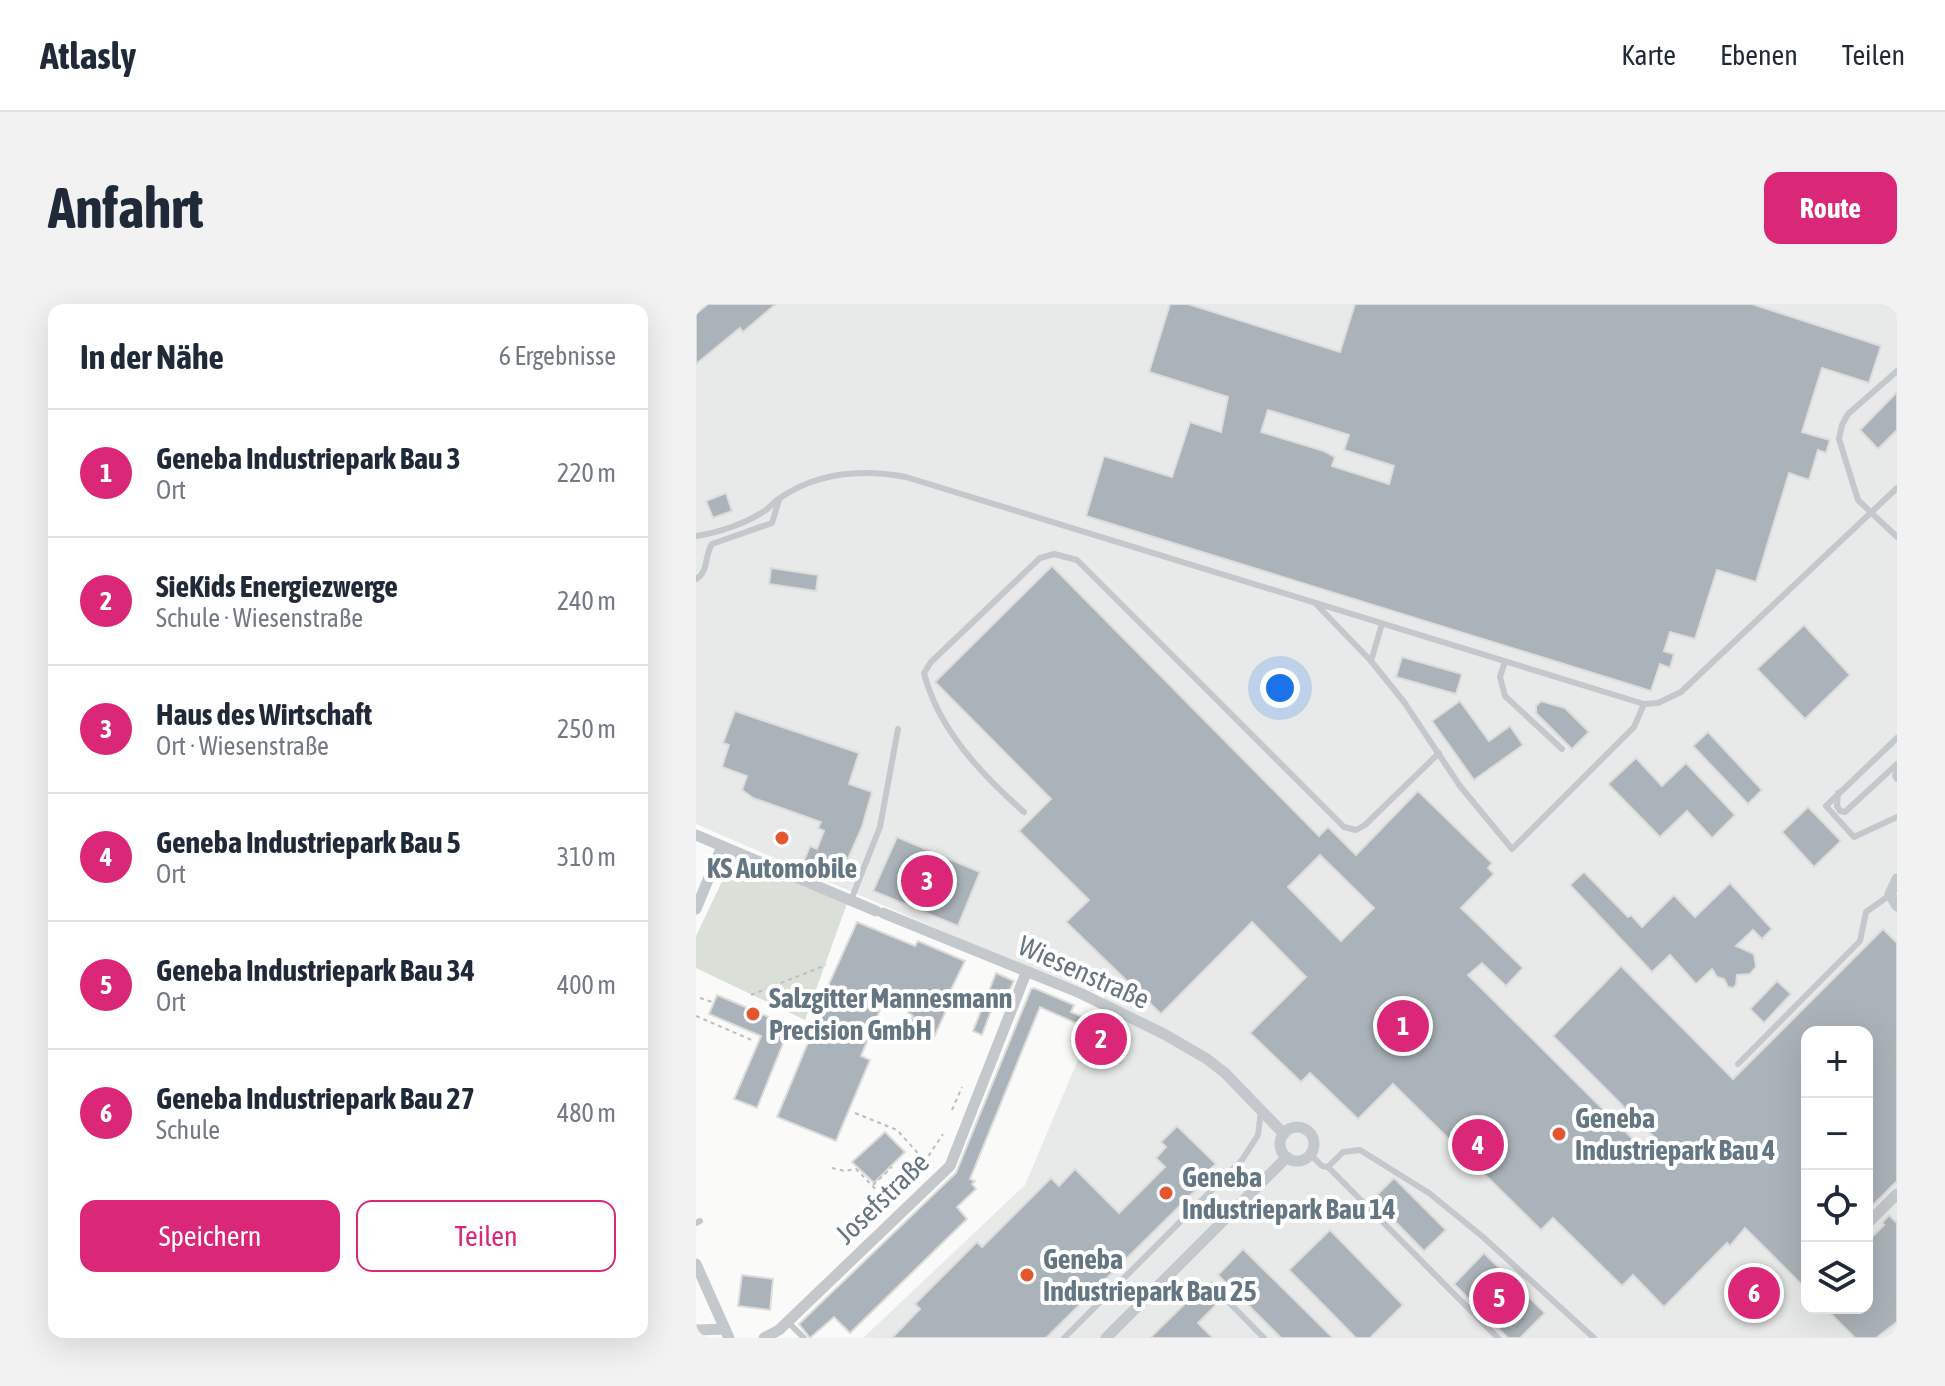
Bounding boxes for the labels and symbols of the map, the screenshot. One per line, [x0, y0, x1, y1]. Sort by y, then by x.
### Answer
your location [1260, 668, 1300, 708]
marker: KS Automobile [773, 829, 791, 847]
pin: 3 [901, 851, 953, 911]
place label: KS Automobile [707, 852, 857, 884]
street label: Wiesenstraße [1013, 929, 1155, 1015]
place label: Salzgitter Mannesmann Precision GmbH [769, 982, 1012, 1046]
pin: 1 [1377, 996, 1429, 1056]
marker: Salzgitter Mannesmann Precision GmbH [744, 1005, 762, 1023]
pin: 2 [1075, 1009, 1127, 1069]
place label: Geneba Industriepark Bau 4 [1575, 1102, 1775, 1166]
pin: 4 [1452, 1115, 1504, 1175]
marker: Geneba Industriepark Bau 4 [1550, 1125, 1568, 1143]
street label: Josefstraße [829, 1146, 935, 1250]
place label: Geneba Industriepark Bau 14 [1182, 1161, 1396, 1225]
marker: Geneba Industriepark Bau 14 [1157, 1184, 1175, 1202]
place label: Geneba Industriepark Bau 25 [1043, 1243, 1257, 1307]
pin: 6 [1728, 1263, 1780, 1323]
marker: Geneba Industriepark Bau 25 [1018, 1266, 1036, 1284]
pin: 5 [1473, 1268, 1525, 1328]

